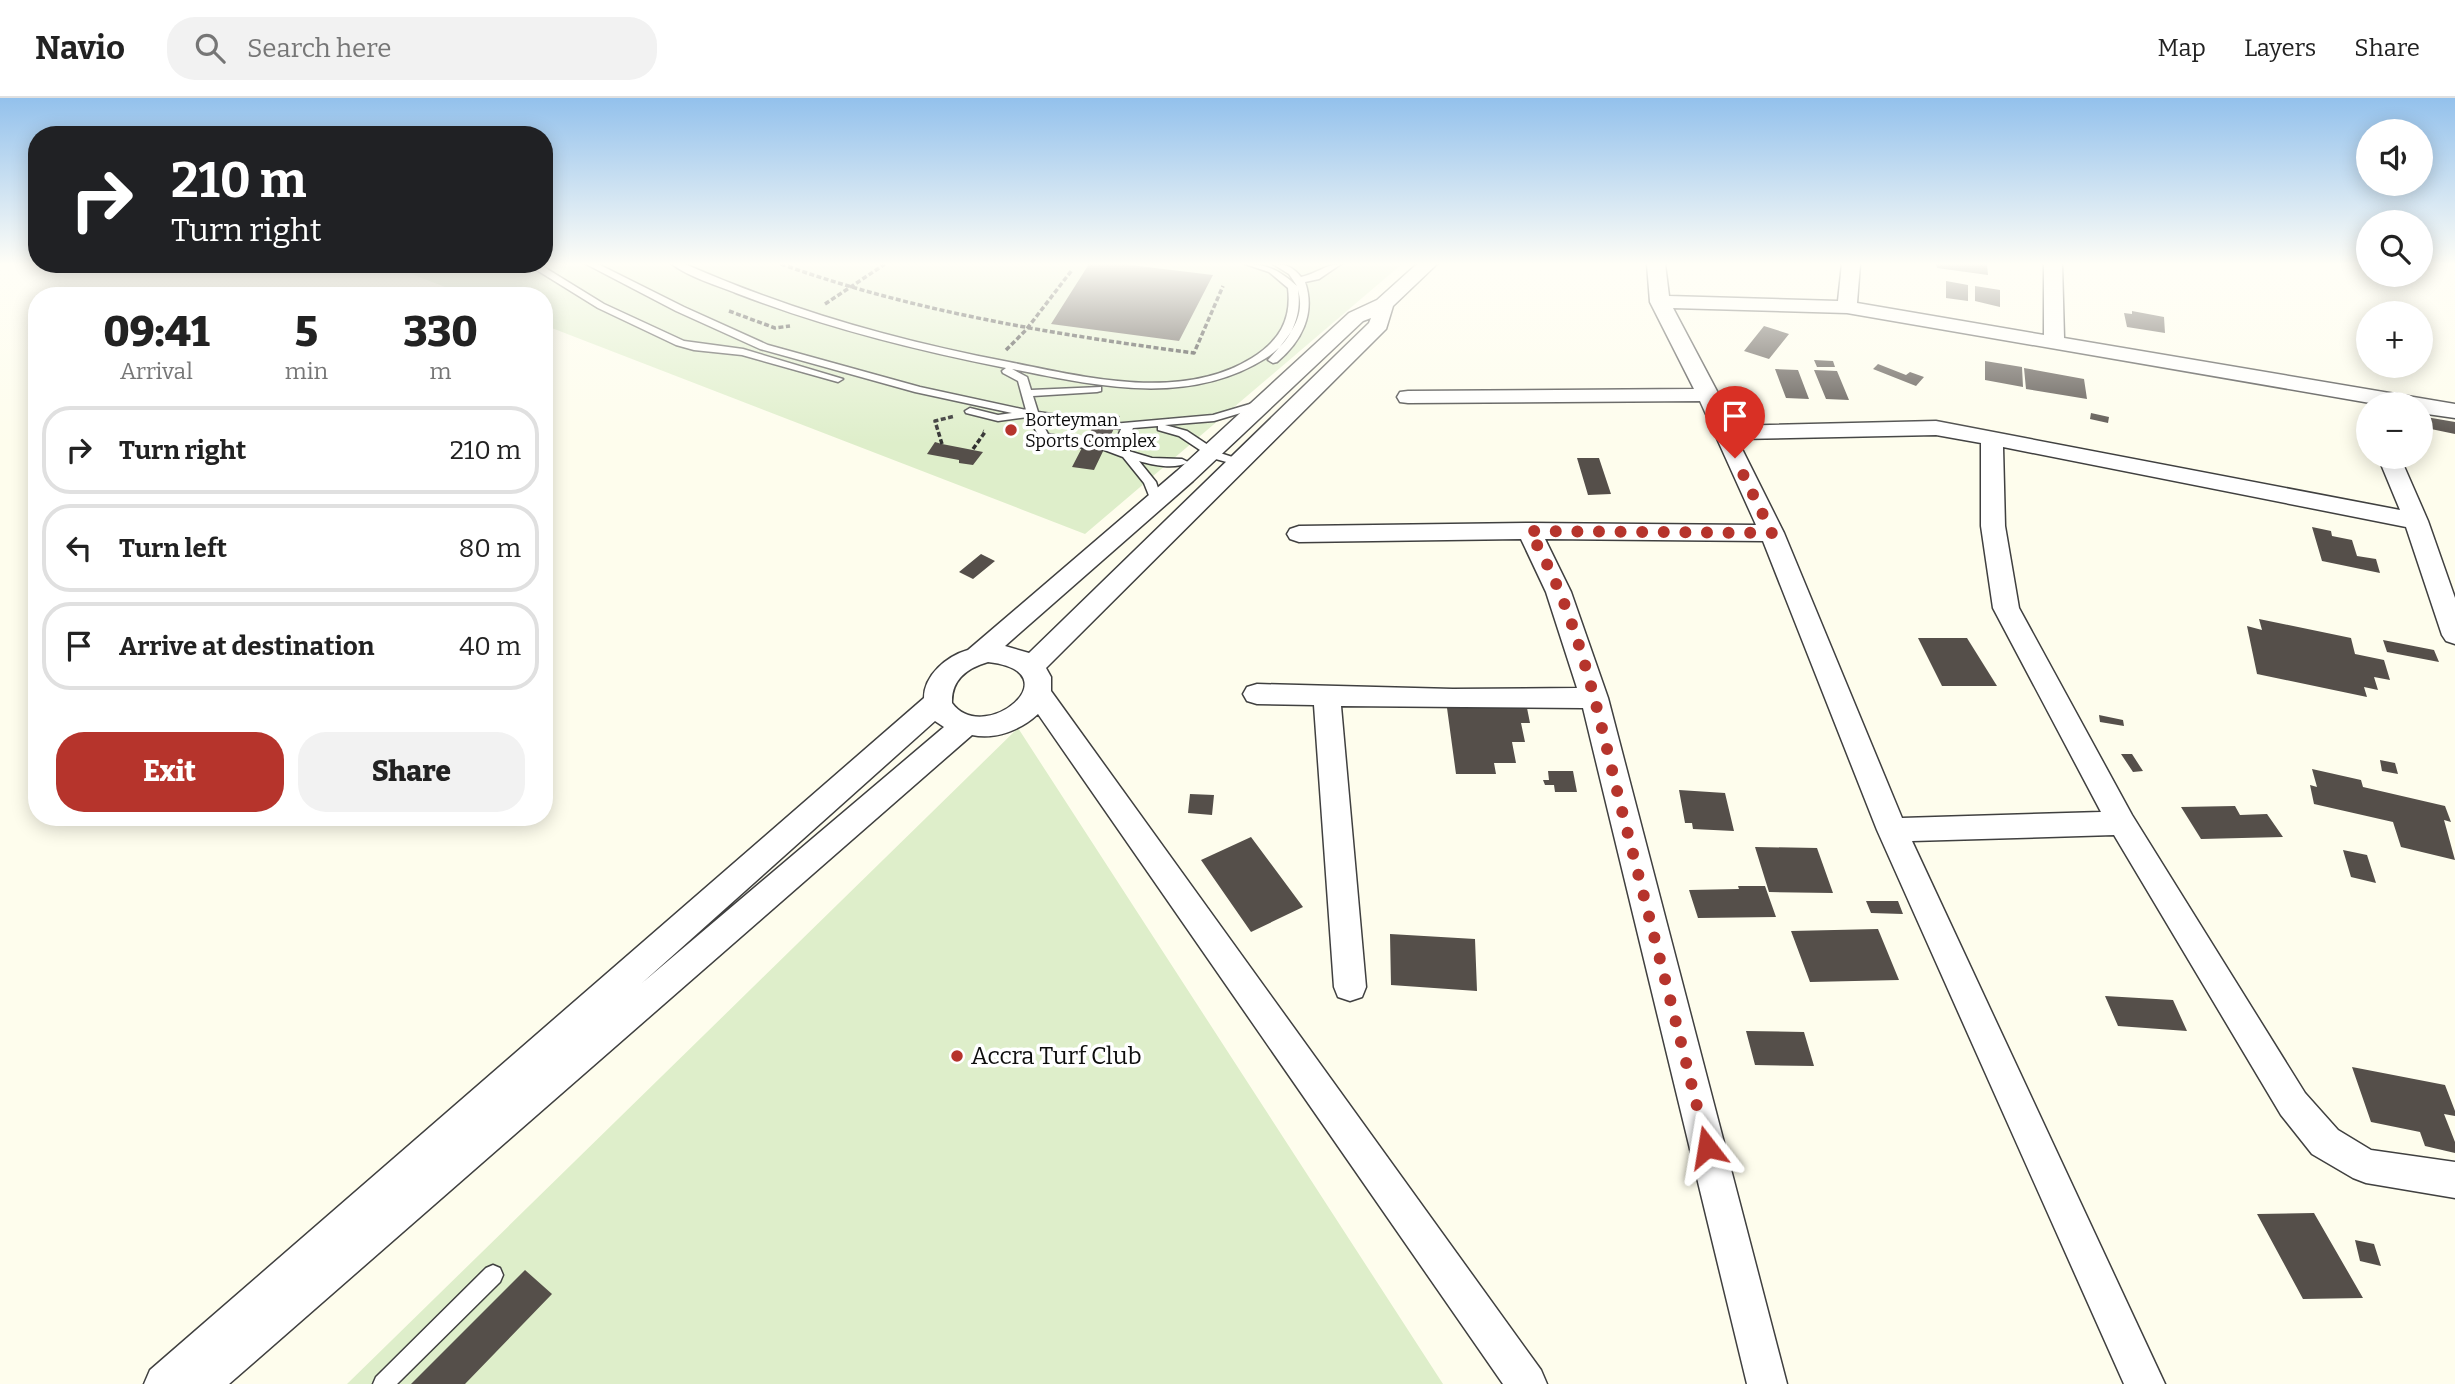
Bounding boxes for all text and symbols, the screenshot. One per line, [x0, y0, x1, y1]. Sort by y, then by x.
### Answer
search box [167, 17, 657, 80]
text: Navio [35, 28, 125, 68]
icon: search [191, 29, 229, 67]
text: Search here [247, 33, 391, 64]
text: Map [2158, 34, 2206, 62]
text: Layers [2244, 34, 2316, 62]
text: Share [2354, 34, 2420, 62]
map controls [2356, 119, 2433, 469]
button: sound [2356, 119, 2433, 196]
text: 210 m [171, 151, 306, 210]
icon: right [56, 154, 147, 245]
button: search [2356, 210, 2433, 287]
text: Turn right [171, 211, 322, 249]
button: + [2356, 301, 2433, 378]
text: 09:41 [103, 307, 210, 357]
text: 5 [295, 307, 318, 357]
text: 330 [403, 307, 478, 357]
text: Arrival [120, 357, 193, 385]
text: min [285, 357, 328, 385]
text: m [430, 357, 452, 385]
pin [1705, 386, 1765, 458]
button: − [2356, 392, 2433, 469]
icon: arrive [1716, 397, 1754, 435]
place label: Borteyman Sports Complex [1025, 409, 1157, 452]
marker: Borteyman Sports Complex [1003, 422, 1019, 438]
icon: right [60, 431, 98, 469]
text: Turn right [119, 435, 246, 466]
text: 210 m [450, 435, 521, 466]
icon: left [60, 529, 98, 567]
text: Turn left [119, 533, 227, 564]
text: 80 m [459, 533, 521, 564]
icon: arrive [60, 627, 98, 665]
text: Arrive at destination [119, 631, 374, 662]
text: 40 m [459, 631, 521, 662]
button: Exit [56, 732, 284, 812]
button: Share [298, 732, 525, 812]
place label: Accra Turf Club [971, 1042, 1142, 1070]
marker: Accra Turf Club [949, 1048, 965, 1064]
position arrow [1670, 1110, 1744, 1184]

